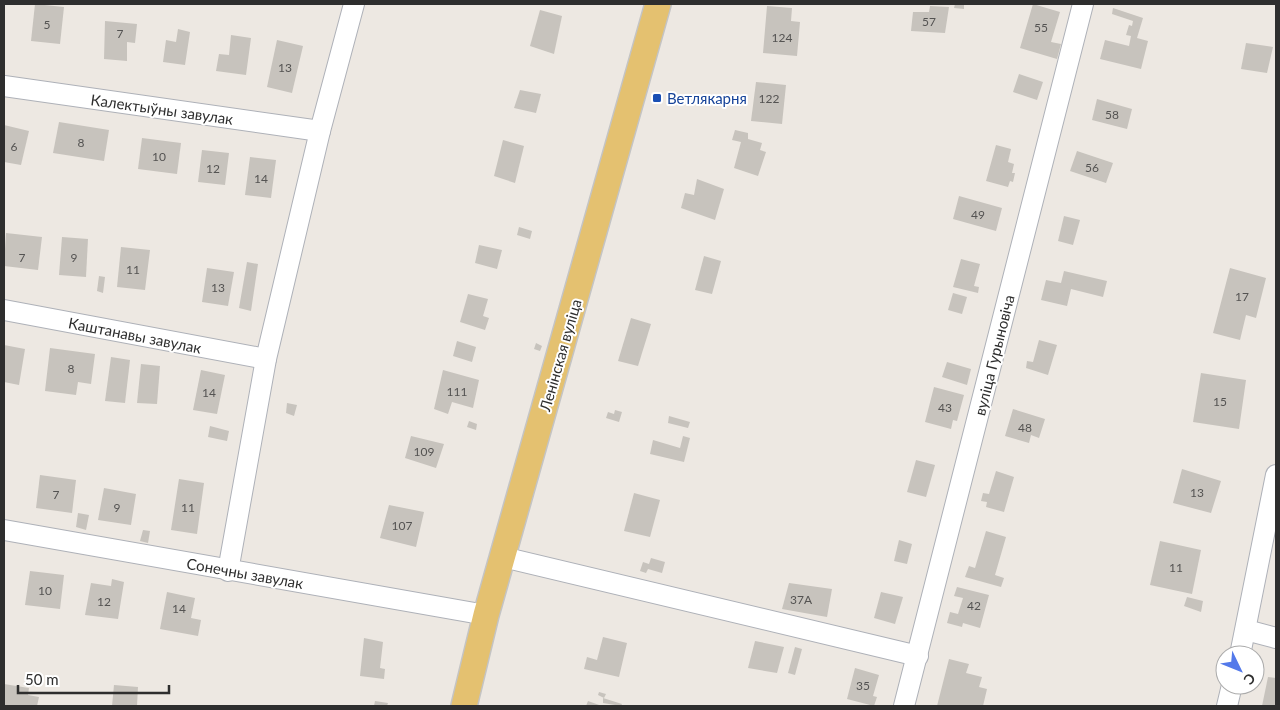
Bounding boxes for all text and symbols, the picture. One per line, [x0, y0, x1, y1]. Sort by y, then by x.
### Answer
house number: 57 [922, 14, 936, 29]
house number: 5 [44, 17, 51, 32]
house number: 55 [1034, 20, 1048, 35]
house number: 7 [117, 26, 124, 41]
house number: 124 [772, 30, 792, 45]
house number: 13 [278, 60, 292, 75]
place label: Ветлякарня [667, 89, 747, 107]
street label: Калектыўны завулак [90, 90, 235, 128]
house number: 122 [759, 91, 779, 106]
marker: Ветлякарня [651, 92, 663, 104]
house number: 58 [1105, 107, 1119, 122]
house number: 8 [78, 135, 85, 150]
house number: 6 [11, 139, 18, 154]
house number: 10 [152, 149, 166, 164]
house number: 56 [1085, 160, 1099, 175]
house number: 12 [206, 161, 220, 176]
house number: 14 [254, 171, 268, 186]
house number: 49 [971, 207, 985, 222]
house number: 7 [19, 250, 26, 265]
house number: 9 [71, 250, 78, 265]
house number: 11 [126, 262, 140, 277]
house number: 13 [211, 280, 225, 295]
house number: 17 [1235, 289, 1249, 304]
street label: вуліца Гурыновіча [970, 293, 1018, 417]
street label: Ленінская вуліца [535, 297, 585, 414]
street label: Каштанавы завулак [67, 313, 203, 357]
house number: 8 [68, 361, 75, 376]
house number: 111 [447, 384, 467, 399]
house number: 14 [202, 385, 216, 400]
house number: 15 [1213, 394, 1227, 409]
house number: 43 [938, 400, 952, 415]
house number: 48 [1018, 420, 1032, 435]
house number: 109 [414, 444, 434, 459]
house number: 13 [1190, 485, 1204, 500]
house number: 7 [53, 487, 60, 502]
house number: 9 [114, 500, 121, 515]
house number: 11 [181, 500, 195, 515]
house number: 107 [392, 518, 412, 533]
street label: Сонечны завулак [185, 554, 305, 592]
house number: 11 [1169, 560, 1183, 575]
house number: 10 [38, 583, 52, 598]
house number: 37А [790, 592, 813, 607]
house number: 12 [97, 594, 111, 609]
house number: 42 [967, 598, 981, 613]
house number: 14 [172, 601, 186, 616]
north arrow [1215, 645, 1265, 695]
scale bar [18, 662, 169, 694]
text: 50 m [25, 670, 59, 688]
text: С [1240, 670, 1259, 689]
house number: 35 [856, 678, 870, 693]

